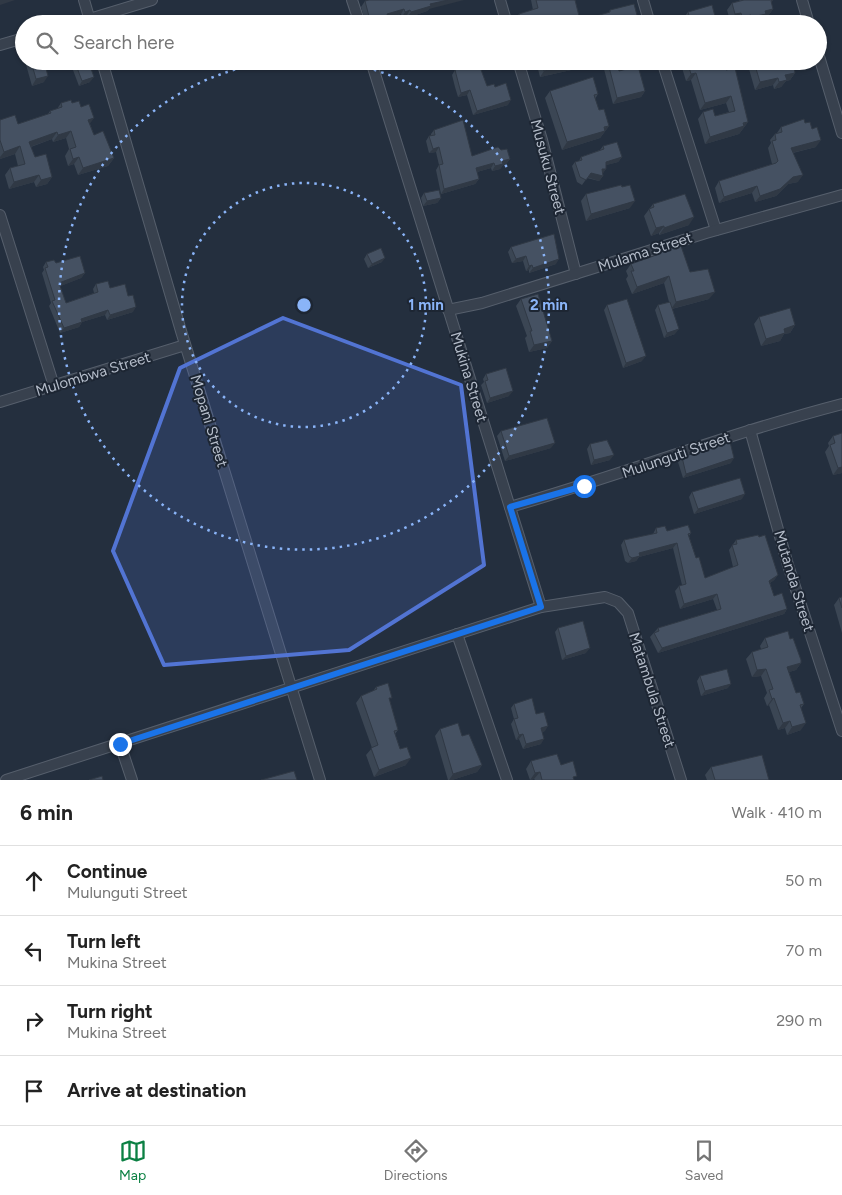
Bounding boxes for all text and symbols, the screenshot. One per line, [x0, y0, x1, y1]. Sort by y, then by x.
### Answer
search box [15, 15, 827, 70]
icon: search [33, 29, 61, 57]
text: Search here [73, 31, 175, 54]
street label: Musuku Street [527, 117, 569, 217]
street label: Mulama Street [596, 228, 695, 276]
centre of rings [295, 296, 313, 314]
text: 1 min [408, 296, 444, 314]
text: 2 min [530, 296, 568, 314]
street label: Mukina Street [447, 330, 491, 425]
street label: Mulombwa Street [33, 348, 153, 400]
street label: Mopani Street [186, 373, 232, 470]
street label: Mulunguti Street [620, 428, 733, 482]
route start [573, 475, 596, 498]
street label: Mutanda Street [770, 528, 818, 634]
street label: Matambula Street [625, 630, 679, 750]
route end [109, 733, 132, 756]
text: 6 min [20, 800, 73, 825]
text: Walk · 410 m [732, 803, 822, 822]
text: Continue [67, 860, 147, 883]
icon: ahead [20, 867, 48, 895]
text: 50 m [785, 871, 822, 890]
text: Mulunguti Street [67, 883, 188, 902]
text: Turn left [67, 930, 141, 953]
icon: left [20, 937, 48, 965]
text: 70 m [786, 941, 822, 960]
text: Mukina Street [67, 953, 167, 972]
text: Turn right [67, 1000, 153, 1023]
icon: right [20, 1007, 48, 1035]
text: 290 m [776, 1011, 822, 1030]
text: Mukina Street [67, 1023, 167, 1042]
icon: arrive [20, 1077, 48, 1105]
text: Arrive at destination [67, 1079, 246, 1102]
tab: Map [119, 1137, 147, 1184]
tab: Directions [384, 1137, 448, 1184]
tab: Saved [685, 1137, 723, 1184]

